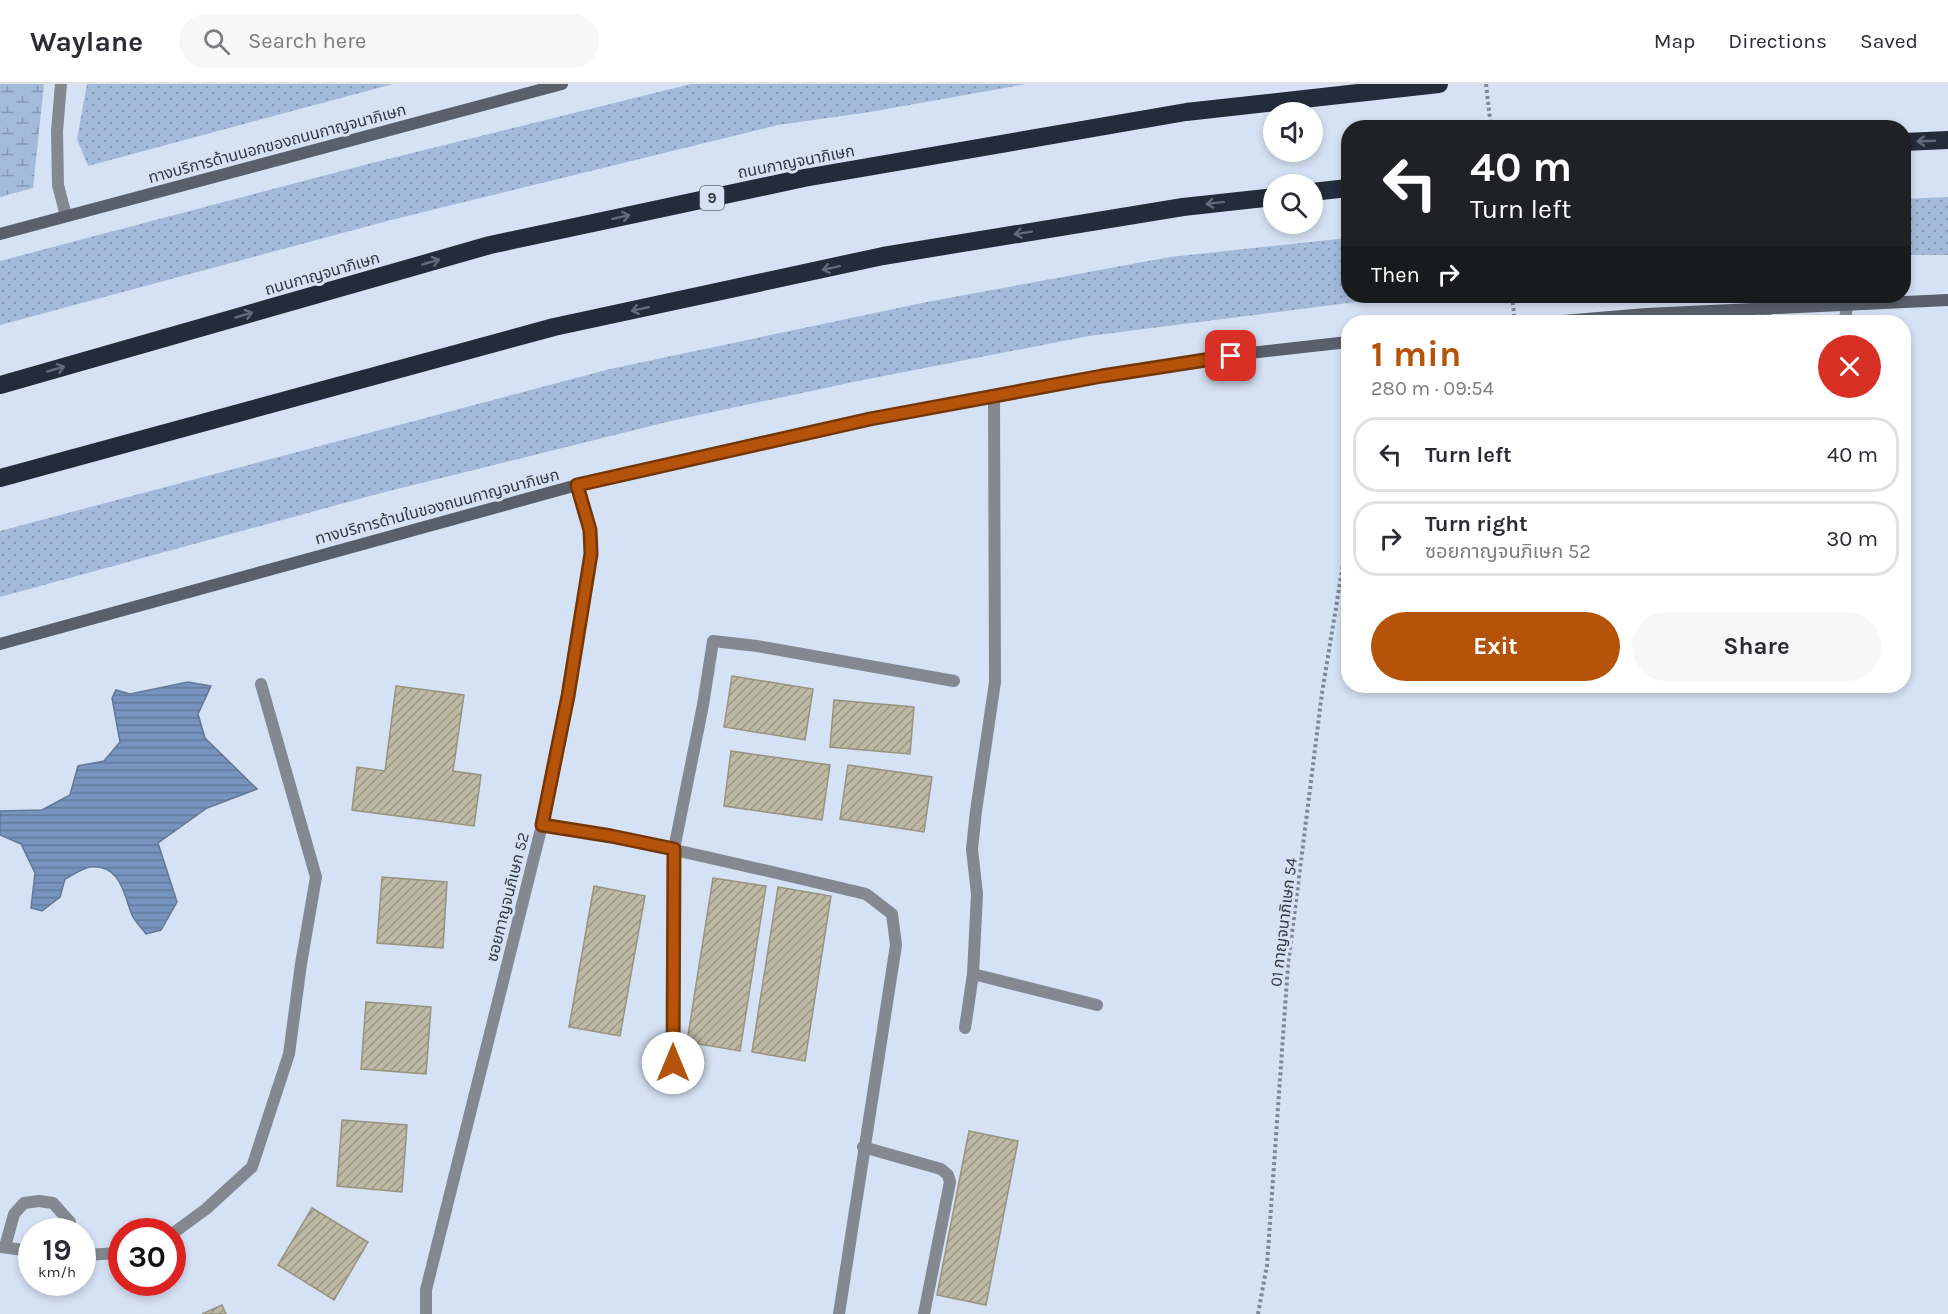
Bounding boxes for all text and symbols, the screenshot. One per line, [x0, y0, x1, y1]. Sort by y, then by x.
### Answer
search box [179, 14, 599, 68]
text: Waylane [30, 25, 143, 58]
icon: search [200, 25, 233, 58]
text: Search here [248, 28, 366, 54]
text: Map [1654, 29, 1695, 53]
text: Directions [1728, 29, 1827, 53]
text: Saved [1860, 29, 1918, 53]
street label: ทางบริการด้านนอกของถนนกาญจนาภิเษก [146, 100, 408, 187]
map controls [1263, 102, 1323, 234]
button: sound [1263, 102, 1323, 162]
one-way arrow [1916, 136, 1936, 147]
street label: ถนนกาญจนาภิเษก [736, 141, 856, 182]
text: 40 m [1470, 142, 1572, 192]
icon: left [1371, 144, 1449, 222]
button: search [1263, 174, 1323, 234]
road number: 9 [700, 186, 724, 210]
text: Turn left [1470, 193, 1571, 225]
one-way arrow [1206, 198, 1226, 209]
one-way arrow [611, 211, 630, 223]
one-way arrow [1013, 228, 1033, 239]
street label: ถนนกาญจนาภิเษก [262, 248, 382, 299]
one-way arrow [421, 256, 440, 267]
icon: right [1432, 258, 1465, 291]
one-way arrow [822, 262, 841, 274]
text: Then [1371, 262, 1420, 288]
one-way arrow [631, 303, 650, 315]
one-way arrow [234, 309, 253, 321]
pin [1205, 330, 1256, 381]
text: 1 min [1371, 333, 1461, 375]
button: close [1818, 335, 1881, 398]
icon: arrive [1214, 339, 1247, 372]
one-way arrow [46, 363, 65, 374]
text: 280 m · 09:54 [1371, 377, 1494, 400]
icon: left [1374, 438, 1407, 471]
text: Turn left [1425, 442, 1512, 468]
text: 40 m [1827, 442, 1878, 468]
street label: ทางบริการด้านในของถนนกาญจนาภิเษก [313, 465, 561, 548]
text: Turn right [1425, 511, 1528, 537]
icon: right [1374, 522, 1407, 555]
text: 30 m [1826, 526, 1878, 552]
text: ซอยกาญจนภิเษก 52 [1425, 540, 1591, 563]
button: Exit [1371, 612, 1620, 681]
button: Share [1632, 612, 1881, 681]
street label: ซอยกาญจนภิเษก 52 [482, 830, 533, 964]
street label: 01 กาญจนาภิเษก 54 [1266, 856, 1301, 988]
position arrow [641, 1031, 705, 1095]
speed limit sign: 30 [108, 1218, 186, 1296]
text: 19 [42, 1232, 71, 1268]
text: km/h [38, 1263, 76, 1281]

